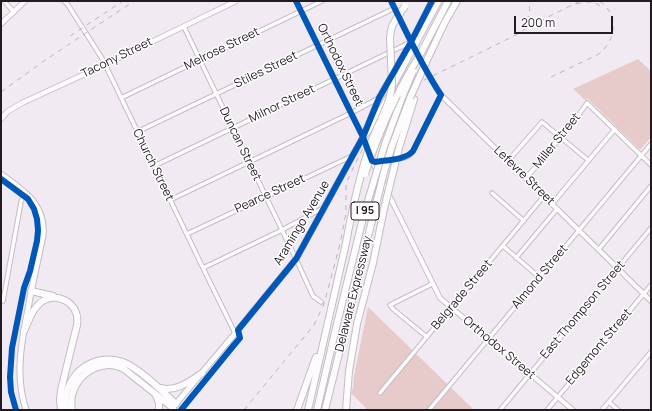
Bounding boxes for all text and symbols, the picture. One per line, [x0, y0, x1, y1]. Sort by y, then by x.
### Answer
scale bar [516, 8, 615, 34]
text: 200 m [521, 14, 555, 31]
street label: Orthodox Street [314, 21, 366, 109]
street label: Melrose Street [182, 25, 262, 73]
street label: Tacony Street [79, 35, 155, 81]
street label: Stiles Street [232, 48, 300, 92]
street label: Milnor Street [247, 82, 317, 126]
street label: Duncan Street [216, 105, 264, 183]
street label: Miller Street [530, 110, 584, 172]
street label: Church Street [129, 127, 177, 203]
street label: Lefevre Street [491, 143, 557, 209]
street label: Pearce Street [232, 171, 308, 217]
street label: Aramingo Avenue [271, 178, 333, 268]
road number: I 95 [351, 202, 379, 220]
street label: Delaware Expressway [333, 235, 375, 353]
street label: Almond Street [509, 242, 571, 312]
street label: Belgrade Street [429, 257, 495, 333]
street label: East Thompson Street [538, 258, 628, 362]
street label: Edgemont Street [563, 306, 635, 388]
street label: Orthodox Street [460, 314, 538, 382]

